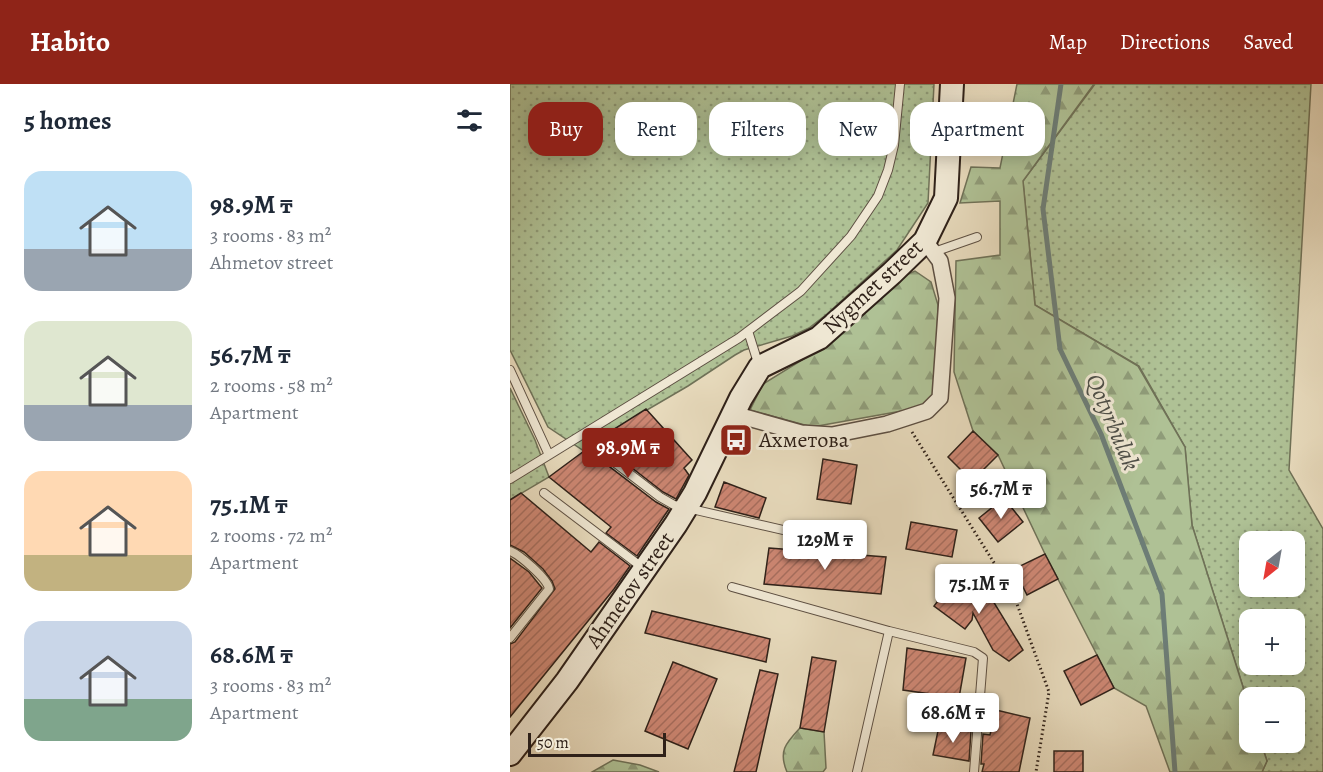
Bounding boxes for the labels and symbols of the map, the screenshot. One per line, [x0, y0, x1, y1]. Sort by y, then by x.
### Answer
street label: Nygmet street [816, 233, 930, 341]
water label: Qotyrbulak [1078, 369, 1148, 475]
bus stop icon: Ахметова [718, 422, 754, 458]
place label: Ахметова [758, 425, 850, 455]
pin: 98.9M ₸ [573, 428, 683, 479]
pin: 56.7M ₸ [946, 469, 1056, 520]
pin: 129M ₸ [776, 520, 874, 571]
street label: Ahmetov street [578, 526, 681, 655]
north arrow [1239, 531, 1305, 597]
pin: 75.1M ₸ [924, 564, 1034, 615]
pin: 68.6M ₸ [898, 693, 1008, 744]
scale bar [528, 730, 666, 758]

